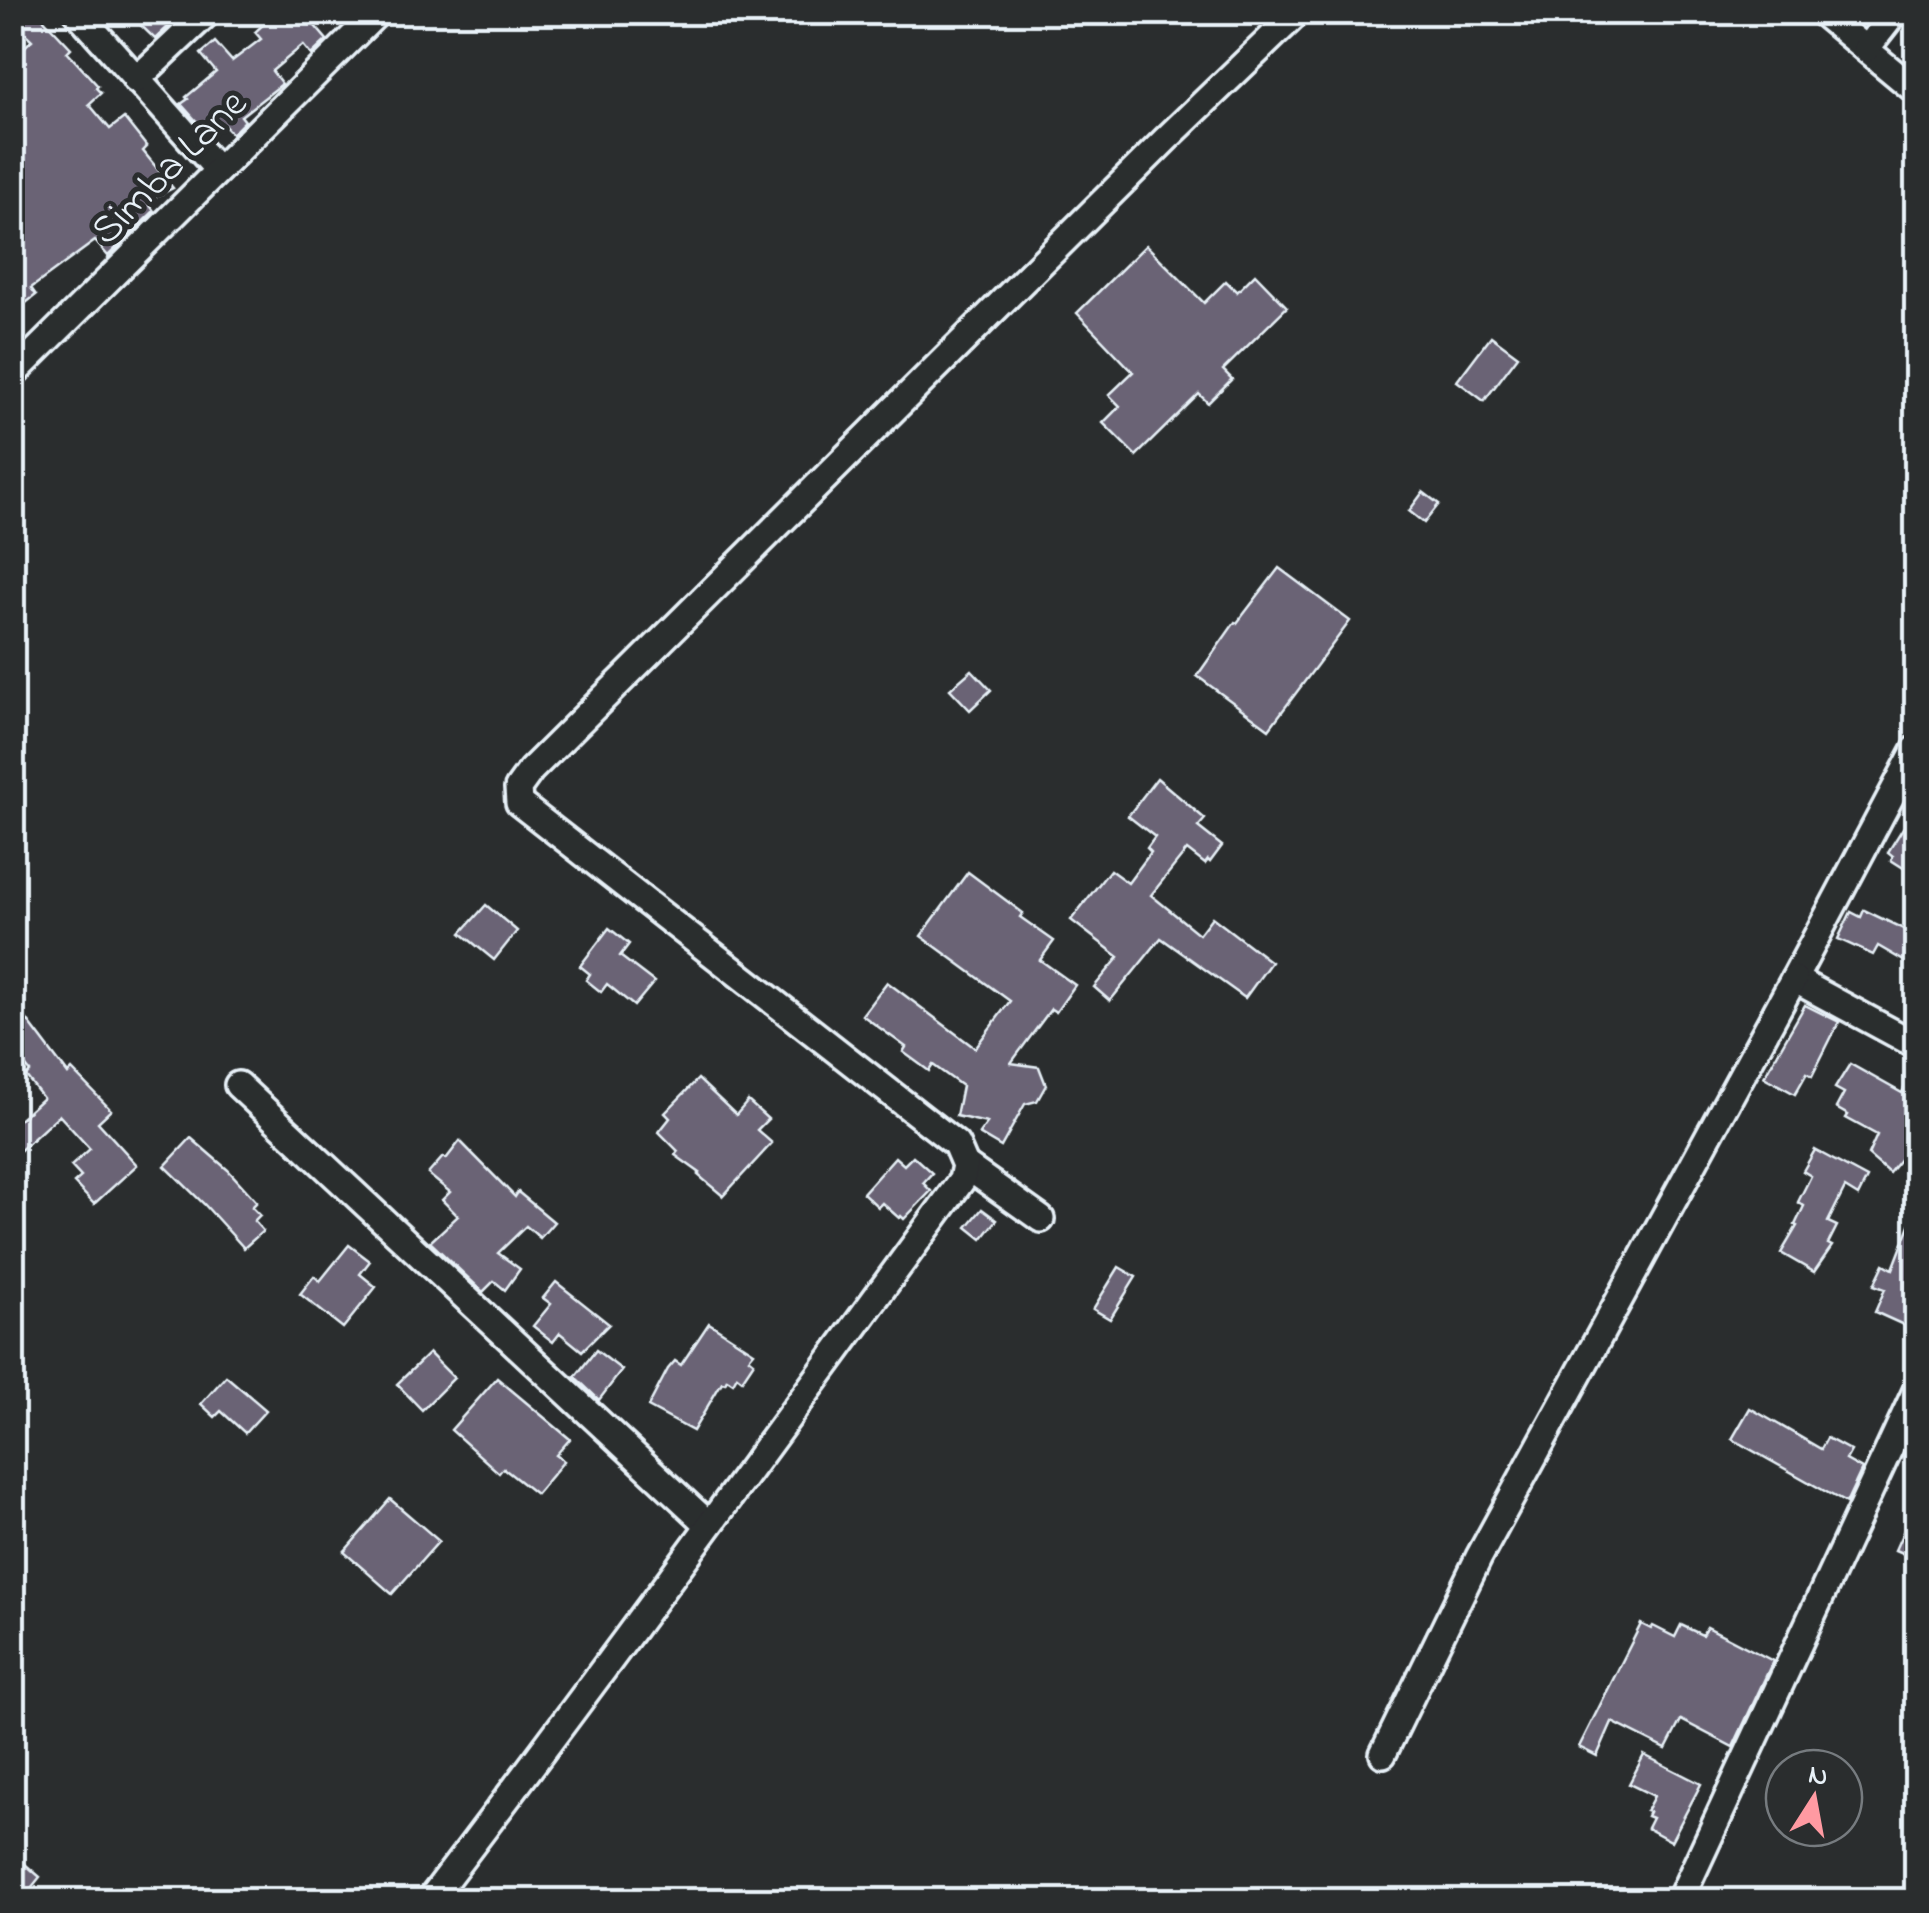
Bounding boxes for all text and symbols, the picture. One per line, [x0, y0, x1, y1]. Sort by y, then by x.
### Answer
street label: Simba Lane [78, 76, 263, 261]
north arrow [1764, 1748, 1864, 1848]
text: N [1805, 1755, 1831, 1799]

